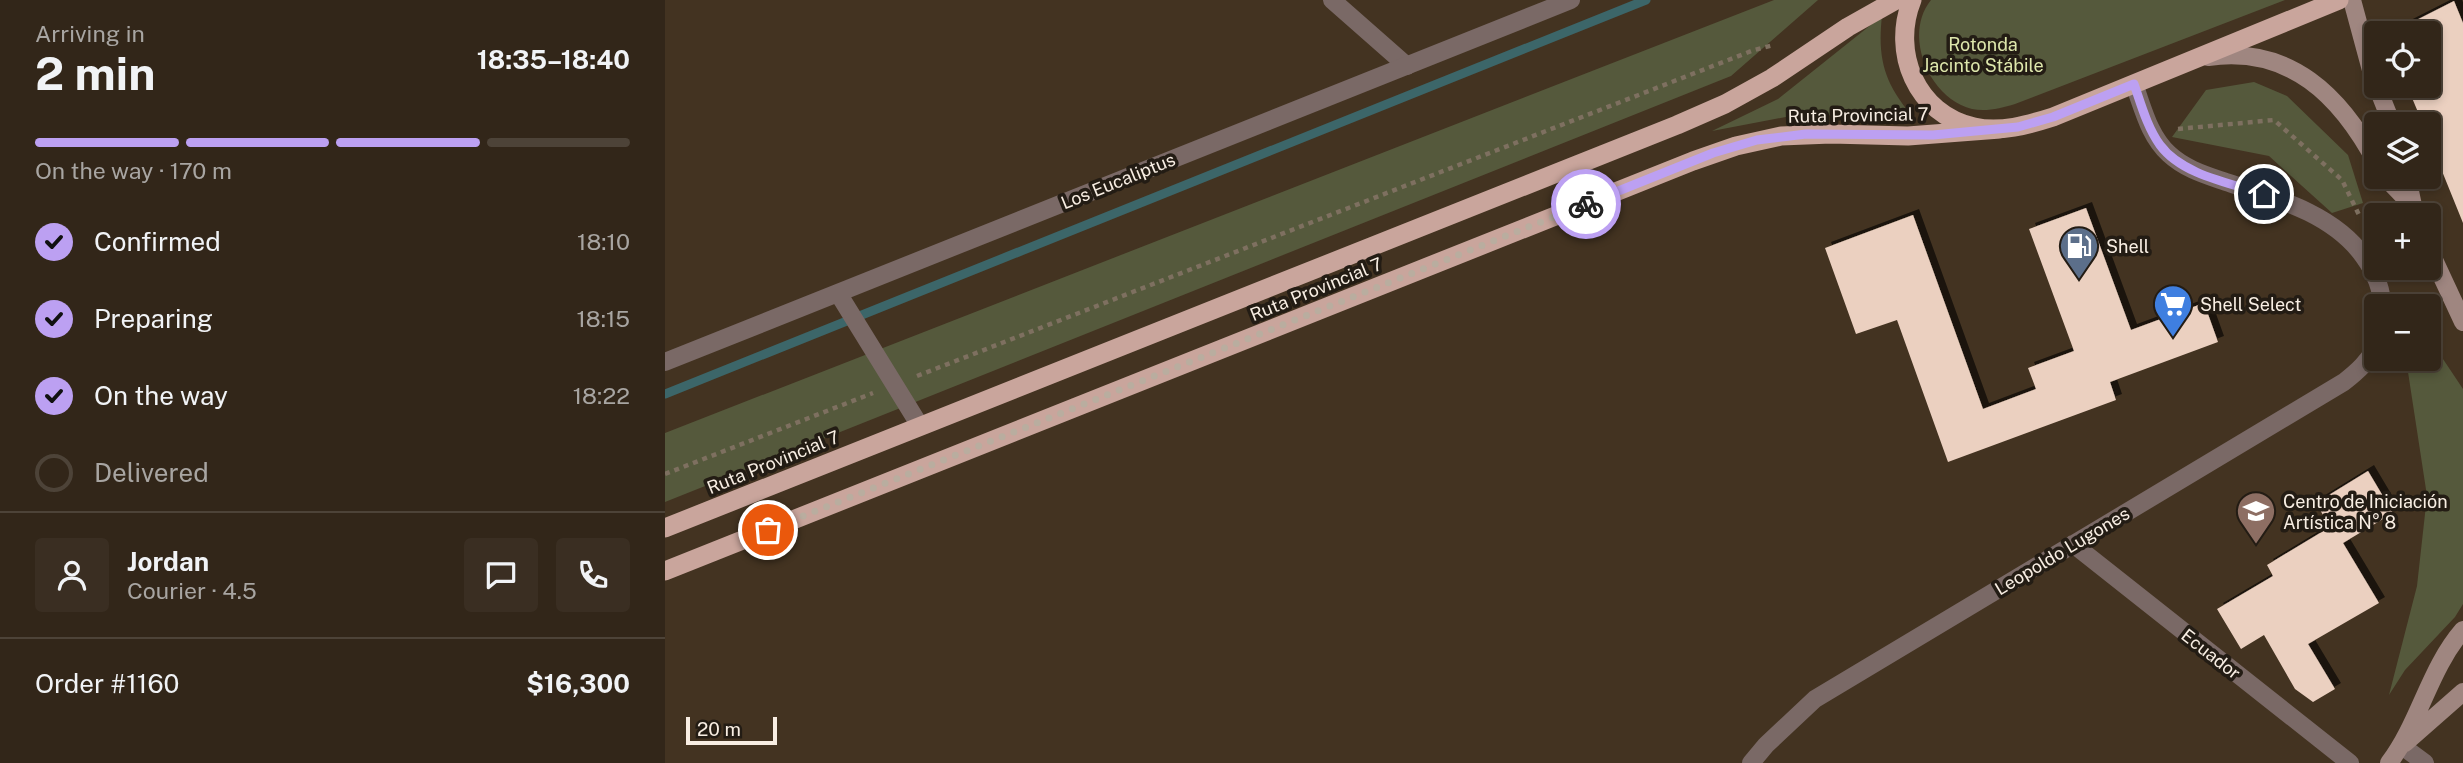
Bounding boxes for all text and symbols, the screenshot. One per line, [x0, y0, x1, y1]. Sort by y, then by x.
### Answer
text: Arriving in [35, 20, 145, 47]
map controls [2364, 21, 2441, 371]
button: locate [2364, 21, 2441, 98]
park label: Rotonda Jacinto Stábile [1922, 34, 2044, 76]
text: 18:35–18:40 [477, 44, 630, 75]
text: 2 min [35, 46, 155, 100]
street label: Ruta Provincial 7 [1787, 103, 1929, 127]
button: layers [2364, 112, 2441, 189]
street label: Los Eucaliptus [1058, 149, 1178, 213]
text: On the way · 170 m [35, 157, 232, 184]
pin [2234, 164, 2294, 224]
courier [1551, 169, 1621, 239]
icon: home [2245, 175, 2283, 213]
icon: bike [1567, 185, 1605, 223]
button: + [2364, 203, 2441, 280]
icon: check [35, 223, 73, 261]
fuel station icon: Shell [2058, 225, 2100, 280]
text: Confirmed [94, 226, 221, 257]
text: 18:10 [577, 228, 630, 255]
place label: Shell [2106, 236, 2149, 257]
street label: Ruta Provincial 7 [1247, 253, 1385, 325]
supermarket icon: Shell Select [2152, 283, 2194, 338]
place label: Shell Select [2200, 294, 2301, 315]
button: − [2364, 294, 2441, 371]
icon: check [35, 300, 73, 338]
text: Preparing [94, 303, 213, 334]
text: 18:15 [576, 305, 630, 332]
icon: check [35, 377, 73, 415]
text: On the way [94, 380, 228, 411]
text: 18:22 [573, 382, 630, 409]
street label: Ruta Provincial 7 [704, 426, 842, 498]
text: Delivered [94, 457, 209, 488]
school or university icon: Centro de Iniciación Artística N° 8 [2235, 490, 2277, 545]
place label: Centro de Iniciación Artística N° 8 [2283, 491, 2448, 533]
pin [738, 500, 798, 560]
street label: Leopoldo Lugones [1991, 503, 2133, 599]
icon: bag [749, 511, 787, 549]
button: person [35, 538, 109, 612]
button: chat [464, 538, 538, 612]
button: phone [556, 538, 630, 612]
text: Jordan [127, 546, 209, 577]
text: Courier · 4.5 [127, 577, 257, 604]
street label: Ecuador [2177, 624, 2245, 684]
text: Order #1160 [35, 668, 179, 699]
text: $16,300 [526, 668, 630, 699]
scale bar [686, 714, 777, 746]
text: 20 m [697, 718, 741, 740]

